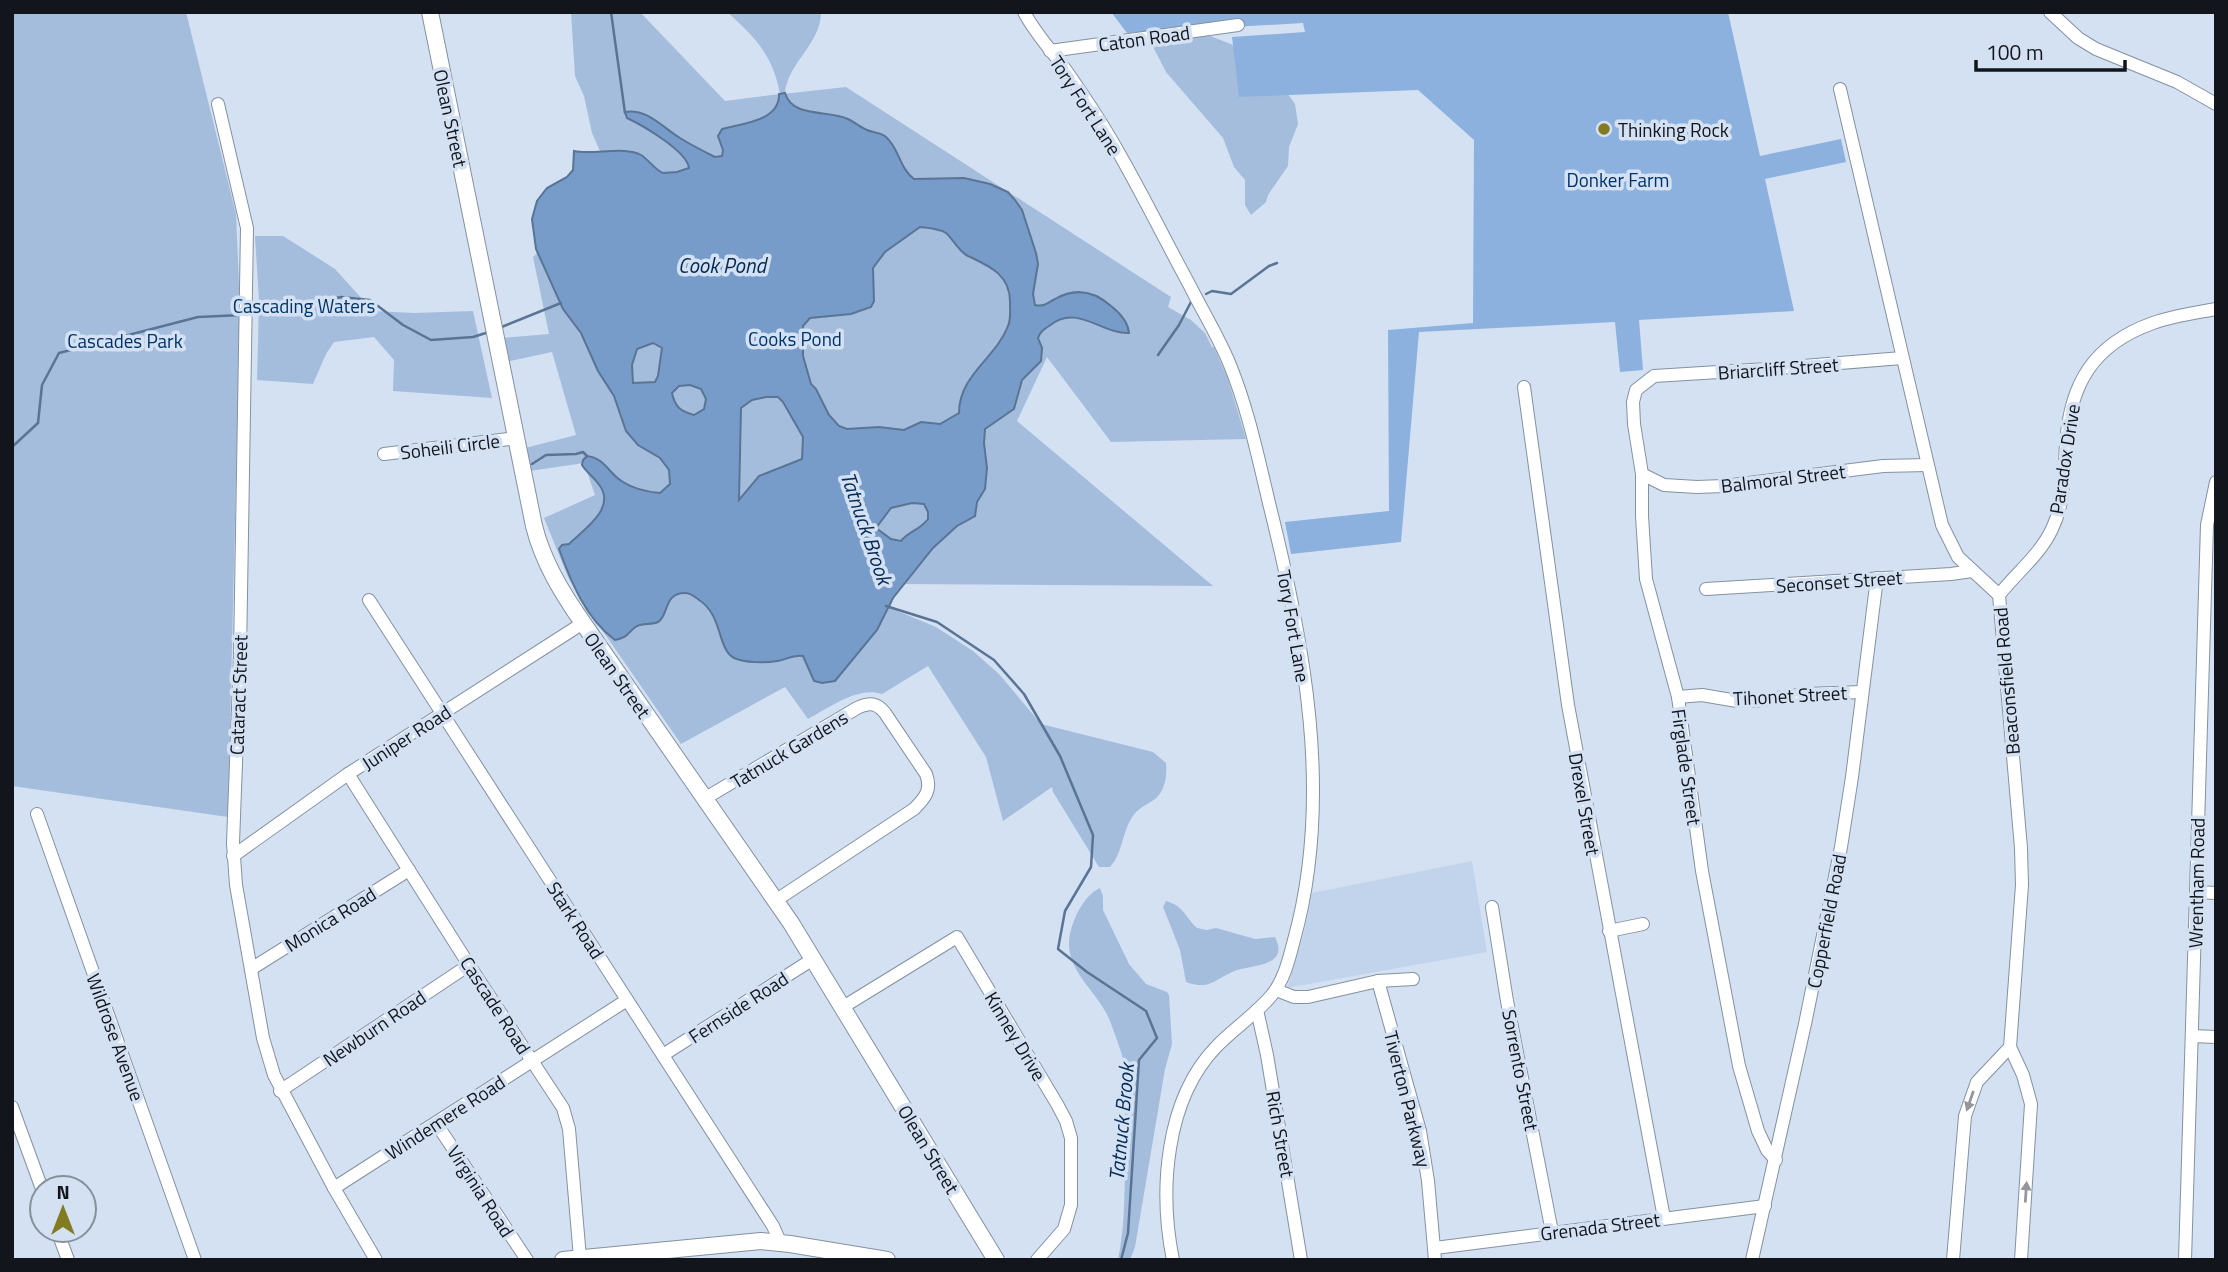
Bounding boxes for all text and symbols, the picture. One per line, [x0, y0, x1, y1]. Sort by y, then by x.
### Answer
street label: Caton Road [1096, 17, 1192, 59]
scale bar [1976, 28, 2125, 72]
text: 100 m [1986, 36, 2043, 68]
street label: Tory Fort Lane [1043, 49, 1129, 161]
street label: Olean Street [426, 66, 476, 170]
place label: Thinking Rock [1618, 115, 1729, 144]
marker: Thinking Rock [1596, 121, 1612, 137]
park label: Donker Farm [1566, 165, 1670, 194]
water label: Cook Pond [678, 249, 768, 281]
park label: Cascading Waters [233, 291, 375, 320]
park label: Cooks Pond [748, 324, 842, 353]
park label: Cascades Park [67, 326, 183, 355]
street label: Briarcliff Street [1717, 349, 1840, 387]
street label: Paradox Drive [2041, 402, 2087, 516]
street label: Soheili Circle [399, 426, 501, 466]
street label: Balmoral Street [1719, 456, 1847, 500]
water label: Tatnuck Brook [833, 467, 902, 591]
street label: Seconset Street [1775, 562, 1903, 600]
street label: Tory Fort Lane [1270, 567, 1318, 685]
street label: Beaconsfield Road [1985, 606, 2027, 756]
street label: Olean Street [578, 626, 659, 724]
street label: Cataract Street [221, 634, 255, 756]
street label: Tihonet Street [1732, 678, 1848, 712]
street label: Juniper Road [356, 697, 456, 777]
street label: Tatnuck Gardens [725, 702, 853, 796]
street label: Firglade Street [1664, 707, 1710, 827]
street label: Drexel Street [1562, 750, 1608, 858]
street label: Wrentham Road [2180, 818, 2212, 948]
street label: Copperfield Road [1799, 851, 1853, 991]
street label: Stark Road [540, 875, 612, 965]
street label: Monica Road [278, 879, 382, 959]
street label: Cascade Road [453, 950, 539, 1060]
street label: Fernside Road [682, 964, 794, 1050]
street label: Wildrose Avenue [79, 969, 153, 1105]
street label: Newburn Road [317, 983, 431, 1073]
street label: Kinney Drive [978, 986, 1054, 1086]
street label: Sorrento Street [1495, 1007, 1547, 1133]
street label: Tiverton Parkway [1377, 1028, 1439, 1170]
water label: Tatnuck Brook [1100, 1060, 1142, 1182]
street label: Windemere Road [379, 1067, 511, 1167]
street label: Rich Street [1259, 1088, 1303, 1180]
one-way arrow [1964, 1090, 1975, 1111]
street label: Olean Street [891, 1099, 967, 1199]
street label: Virginia Road [440, 1139, 522, 1243]
north arrow [28, 1174, 98, 1244]
text: N [56, 1177, 70, 1206]
one-way arrow [2021, 1181, 2032, 1203]
street label: Grenada Street [1539, 1204, 1662, 1248]

